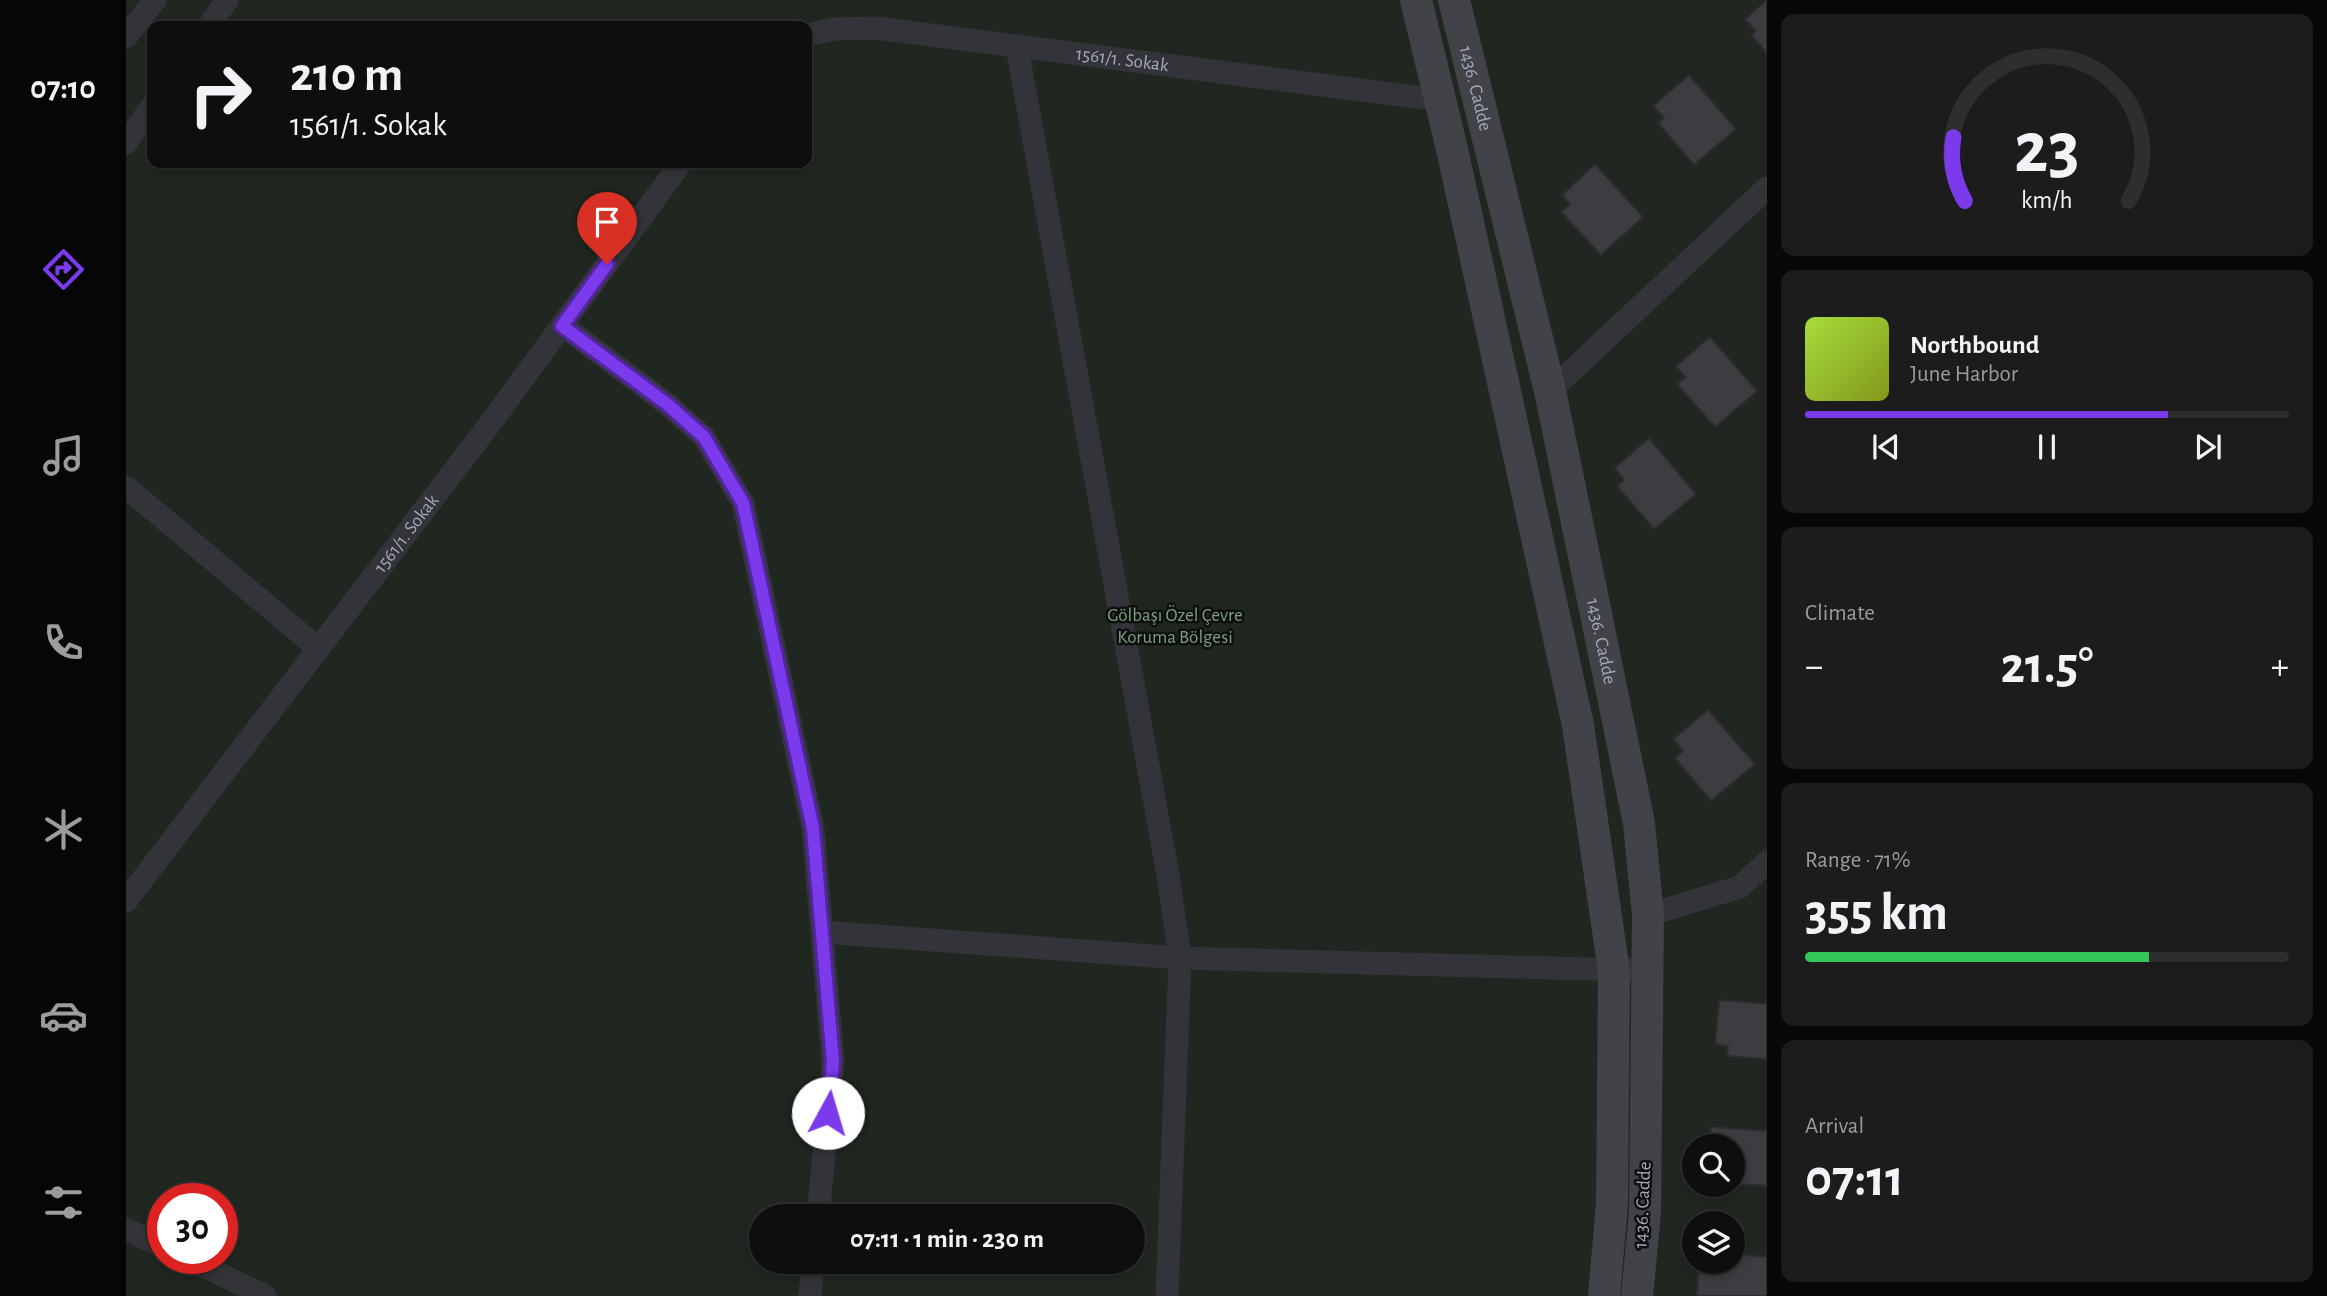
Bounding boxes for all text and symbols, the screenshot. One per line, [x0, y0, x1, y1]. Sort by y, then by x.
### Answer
street label: 1561/1. Sokak [1075, 44, 1170, 75]
street label: 1436. Cadde [1456, 44, 1495, 133]
icon: right [175, 49, 266, 140]
text: 210 m [290, 51, 403, 100]
text: 07:10 [30, 72, 96, 104]
text: 1561/1. Sokak [290, 109, 447, 141]
text: 23 [2014, 114, 2080, 187]
text: km/h [2021, 188, 2073, 213]
pin [577, 192, 637, 264]
icon: arrive [588, 203, 626, 241]
icon: directions [39, 245, 88, 294]
text: Northbound [1910, 332, 2039, 358]
text: June Harbor [1910, 363, 2018, 386]
icon: previous [1867, 428, 1905, 466]
icon: pause [2028, 428, 2066, 466]
icon: next [2189, 428, 2227, 466]
icon: music [39, 431, 88, 480]
street label: 1561/1. Sokak [370, 491, 442, 576]
street label: 1436. Cadde [1583, 597, 1620, 686]
text: Climate [1805, 602, 1875, 625]
park label: Gölbaşı Özel Çevre Koruma Bölgesi [1107, 605, 1243, 647]
icon: phone [39, 618, 88, 667]
text: 21.5° [2001, 640, 2093, 692]
text: − [1805, 648, 1823, 686]
text: + [2271, 648, 2289, 686]
icon: climate [39, 805, 88, 854]
text: Range · 71% [1805, 849, 1911, 872]
text: 355 km [1805, 887, 1948, 939]
icon: car [39, 991, 88, 1040]
position arrow [791, 1076, 865, 1150]
text: Arrival [1805, 1115, 1864, 1138]
map controls [1682, 1134, 1745, 1274]
button: search [1682, 1134, 1745, 1197]
text: 07:11 [1805, 1153, 1904, 1205]
street label: 1436. Cadde [1631, 1161, 1655, 1249]
icon: filters [39, 1178, 88, 1227]
speed limit sign: 30 [147, 1183, 238, 1274]
button: layers [1682, 1211, 1745, 1274]
text: 07:11 · 1 min · 230 m [850, 1226, 1044, 1252]

